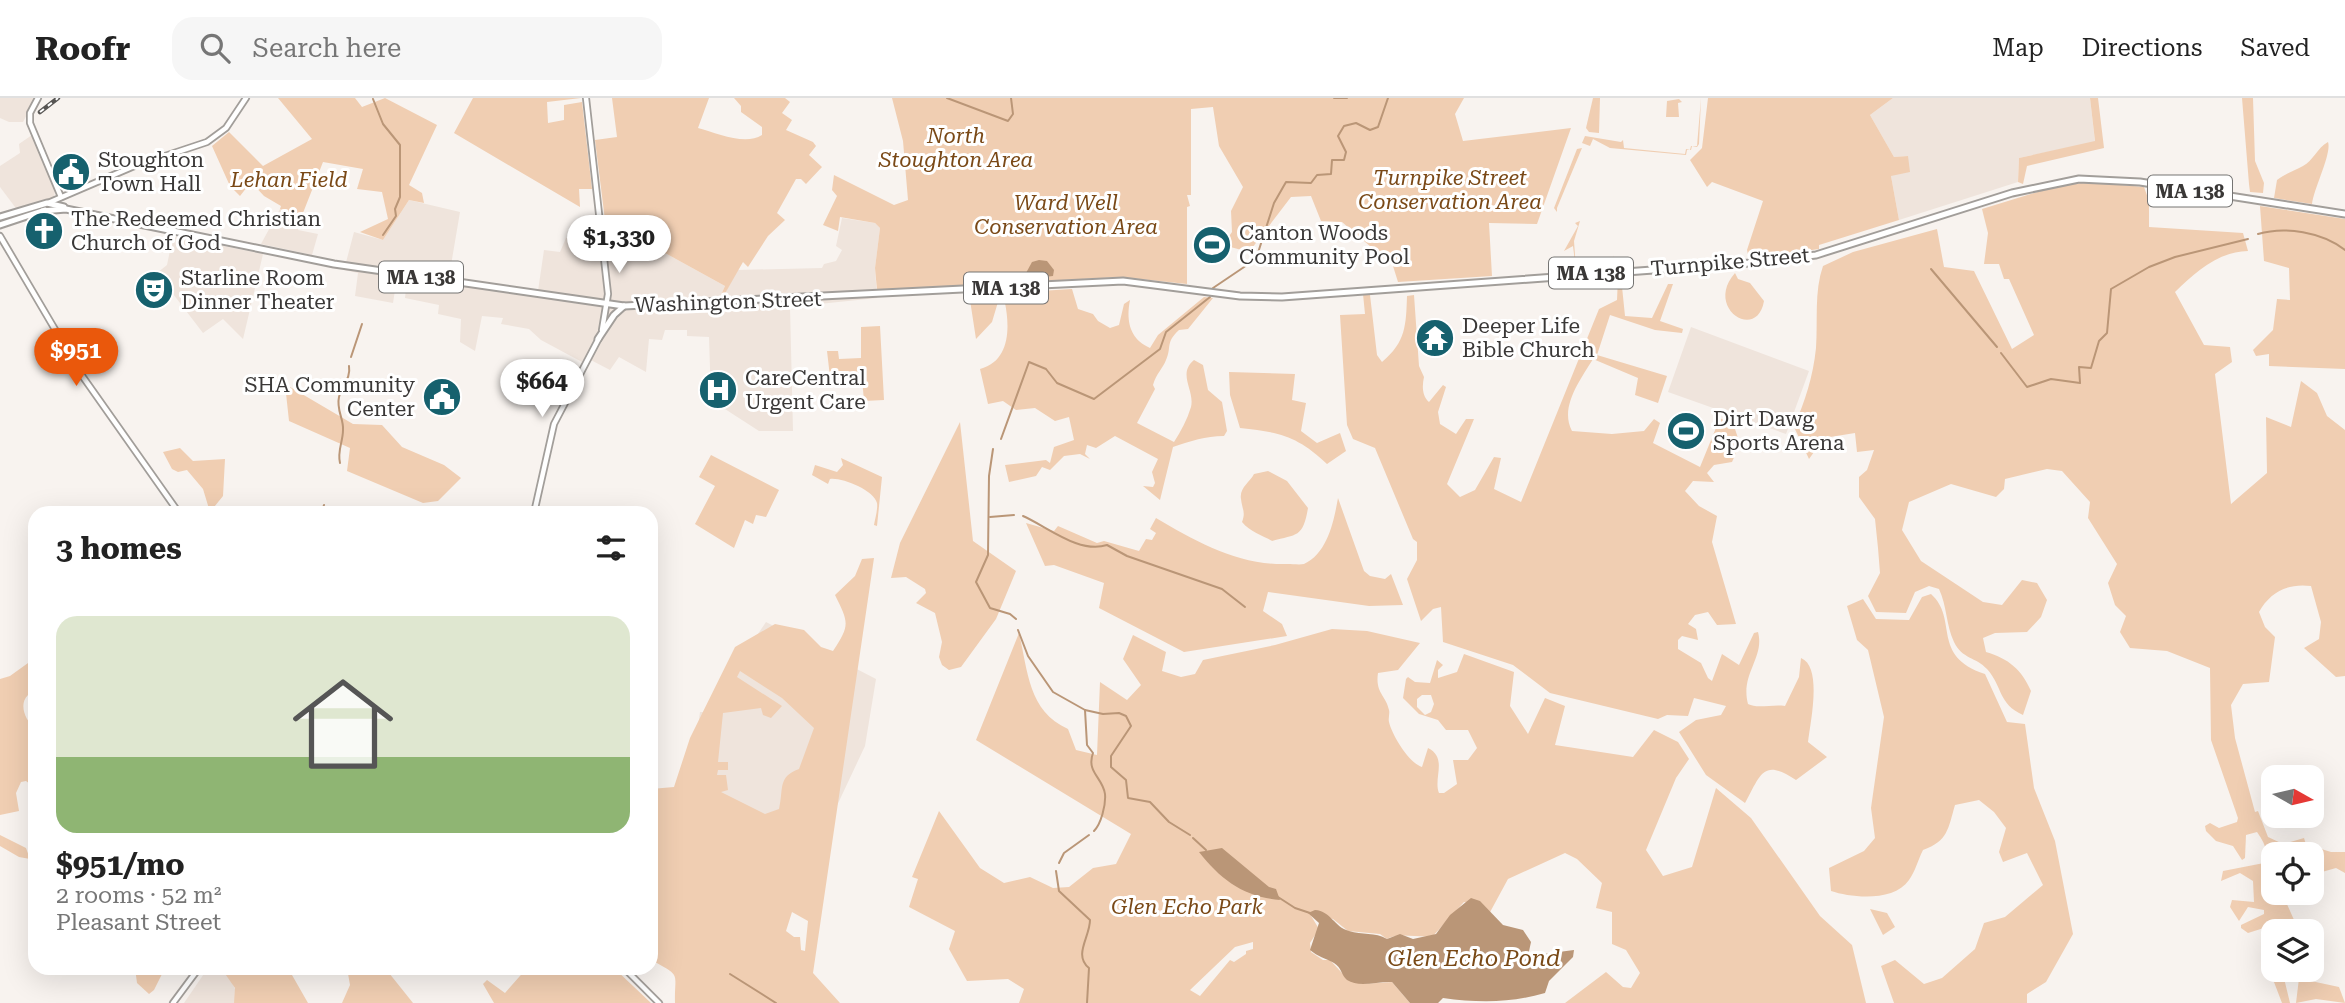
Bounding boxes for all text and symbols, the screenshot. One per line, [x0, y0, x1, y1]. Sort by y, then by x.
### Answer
search box [172, 17, 662, 80]
text: Roofr [35, 29, 130, 68]
icon: search [196, 29, 234, 67]
text: Search here [252, 33, 401, 63]
text: Map [1992, 34, 2044, 62]
text: Directions [2082, 34, 2202, 62]
text: Saved [2240, 34, 2310, 62]
park label: North Stoughton Area [878, 124, 1033, 172]
place label: Stoughton Town Hall [98, 148, 205, 196]
public building icon: Stoughton Town Hall [50, 151, 92, 193]
park label: Turnpike Street Conservation Area [1358, 166, 1542, 214]
park label: Lehan Field [229, 168, 348, 192]
road number: MA 138 [2148, 176, 2232, 206]
park label: Ward Well Conservation Area [974, 191, 1158, 239]
place label: The Redeemed Christian Church of God [71, 207, 322, 255]
church icon: The Redeemed Christian Church of God [23, 210, 65, 252]
pin: $1,330 [562, 216, 676, 275]
place label: Canton Woods Community Pool [1239, 221, 1410, 269]
text: $1,330 [583, 224, 655, 251]
sports icon: Canton Woods Community Pool [1191, 224, 1233, 266]
street label: Turnpike Street [1650, 243, 1811, 281]
road number: MA 138 [1549, 258, 1633, 288]
road number: MA 138 [379, 262, 463, 293]
place label: Starline Room Dinner Theater [181, 266, 335, 314]
theatre icon: Starline Room Dinner Theater [133, 269, 175, 311]
road number: MA 138 [964, 272, 1048, 304]
street label: Washington Street [634, 287, 822, 317]
place label: Deeper Life Bible Church [1462, 314, 1595, 362]
temple icon: Deeper Life Bible Church [1414, 317, 1456, 359]
pin: $951 [35, 328, 117, 388]
text: $951 [50, 337, 102, 364]
pin: $664 [501, 360, 583, 419]
place label: CareCentral Urgent Care [745, 366, 866, 414]
text: $664 [516, 368, 568, 395]
hospital icon: CareCentral Urgent Care [697, 369, 739, 411]
place label: SHA Community Center [244, 373, 416, 421]
public building icon: SHA Community Center [421, 376, 463, 418]
place label: Dirt Dawg Sports Arena [1713, 407, 1845, 455]
sports icon: Dirt Dawg Sports Arena [1665, 410, 1707, 452]
icon: filters [592, 529, 630, 567]
text: 3 homes [56, 531, 182, 566]
icon: home [280, 661, 406, 787]
north arrow [2261, 765, 2324, 828]
map controls [2261, 765, 2324, 982]
button: locate [2261, 842, 2324, 905]
text: $951/mo [56, 847, 185, 882]
text: 2 rooms · 52 m² [56, 882, 222, 909]
park label: Glen Echo Park [1111, 895, 1263, 919]
text: Pleasant Street [56, 909, 221, 936]
button: layers [2261, 919, 2324, 982]
water label: Glen Echo Pond [1388, 945, 1560, 972]

